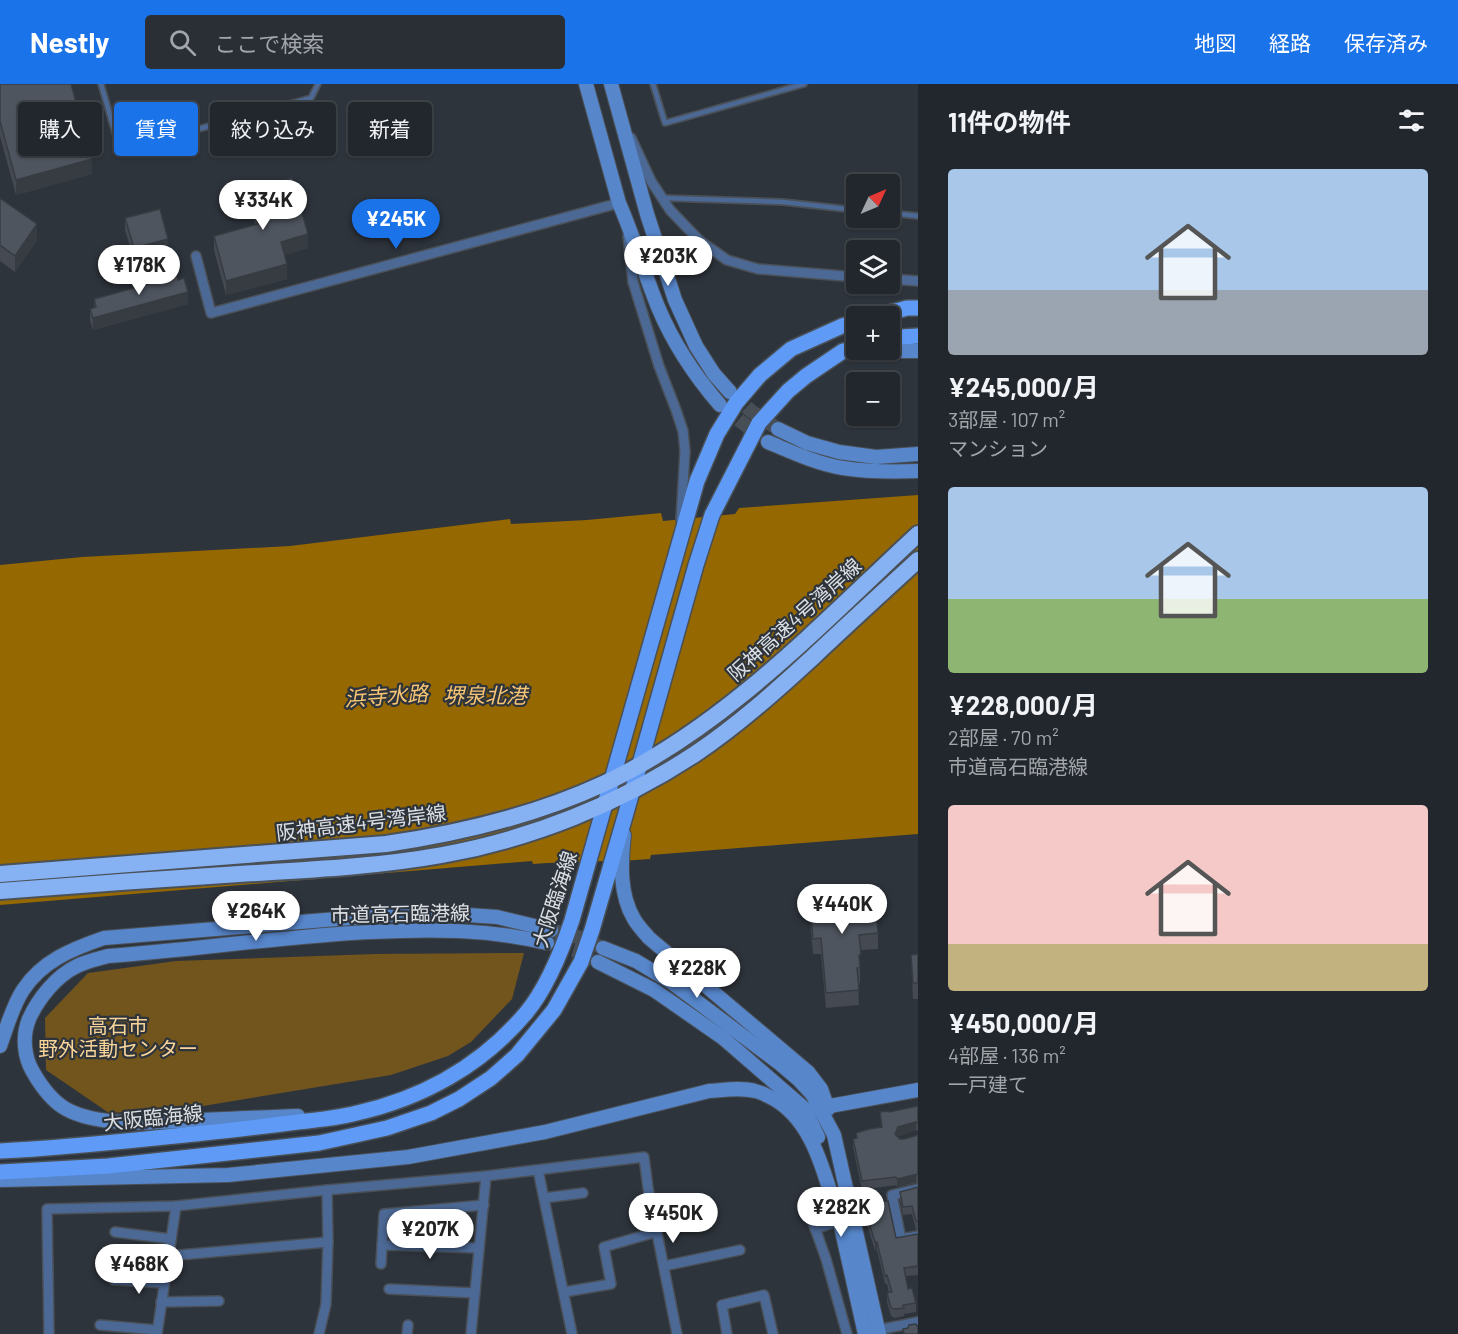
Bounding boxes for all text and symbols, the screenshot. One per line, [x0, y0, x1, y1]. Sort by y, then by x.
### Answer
search box [145, 15, 565, 69]
text: Nestly [30, 25, 109, 59]
icon: search [166, 26, 199, 59]
text: ここで検索 [214, 30, 324, 56]
text: 地図 [1194, 30, 1236, 55]
text: 経路 [1269, 30, 1311, 55]
text: 保存済み [1344, 30, 1428, 55]
chip: 購入 [18, 102, 102, 156]
chip: 賃貸 [114, 102, 198, 156]
chip: 絞り込み [210, 102, 336, 156]
chip: 新着 [348, 102, 432, 156]
icon: filters [1395, 104, 1428, 137]
text: 11件の物件 [948, 106, 1071, 137]
north arrow [846, 174, 900, 228]
map controls [846, 174, 900, 426]
pin: ¥334K [221, 180, 305, 231]
text: ¥334K [233, 187, 293, 211]
pin: ¥245K [354, 199, 438, 250]
text: ¥245K [366, 206, 426, 230]
icon: home [1134, 208, 1242, 316]
pin: ¥203K [626, 236, 710, 287]
button: layers [846, 240, 900, 294]
text: ¥203K [638, 243, 698, 267]
pin: ¥178K [97, 245, 181, 296]
text: ¥178K [112, 252, 166, 276]
button: + [846, 306, 900, 360]
text: ¥245,000/月 [948, 371, 1099, 402]
button: − [846, 372, 900, 426]
text: 3部屋 · 107 m² [948, 407, 1065, 431]
text: マンション [948, 436, 1048, 460]
icon: home [1134, 526, 1242, 634]
street label: 阪神高速4号湾岸線 [722, 553, 866, 685]
water label: 浜寺水路 [343, 679, 431, 710]
water label: 堺泉北港 [443, 682, 530, 707]
text: ¥228,000/月 [948, 689, 1098, 720]
text: 2部屋 · 70 m² [948, 725, 1059, 749]
text: 市道高石臨港線 [948, 754, 1088, 778]
street label: 阪神高速4号湾岸線 [275, 800, 447, 844]
icon: home [1134, 844, 1242, 952]
street label: 大阪臨海線 [527, 848, 581, 950]
pin: ¥440K [800, 884, 884, 935]
pin: ¥264K [214, 891, 298, 942]
text: ¥440K [811, 891, 873, 915]
text: ¥264K [226, 898, 286, 922]
street label: 市道高石臨港線 [330, 900, 470, 926]
pin: ¥228K [655, 948, 739, 999]
text: ¥228K [667, 955, 727, 979]
text: ¥450,000/月 [948, 1007, 1099, 1038]
park label: 高石市 野外活動センター [38, 1013, 198, 1060]
text: 4部屋 · 136 m² [948, 1043, 1066, 1067]
text: 一戸建て [948, 1072, 1028, 1096]
street label: 大阪臨海線 [102, 1100, 204, 1134]
pin: ¥282K [799, 1187, 883, 1238]
pin: ¥450K [631, 1193, 715, 1244]
text: ¥282K [811, 1194, 871, 1218]
text: ¥450K [643, 1200, 703, 1224]
pin: ¥207K [388, 1209, 472, 1260]
text: ¥207K [401, 1216, 459, 1240]
pin: ¥468K [97, 1244, 181, 1295]
text: ¥468K [109, 1251, 169, 1275]

